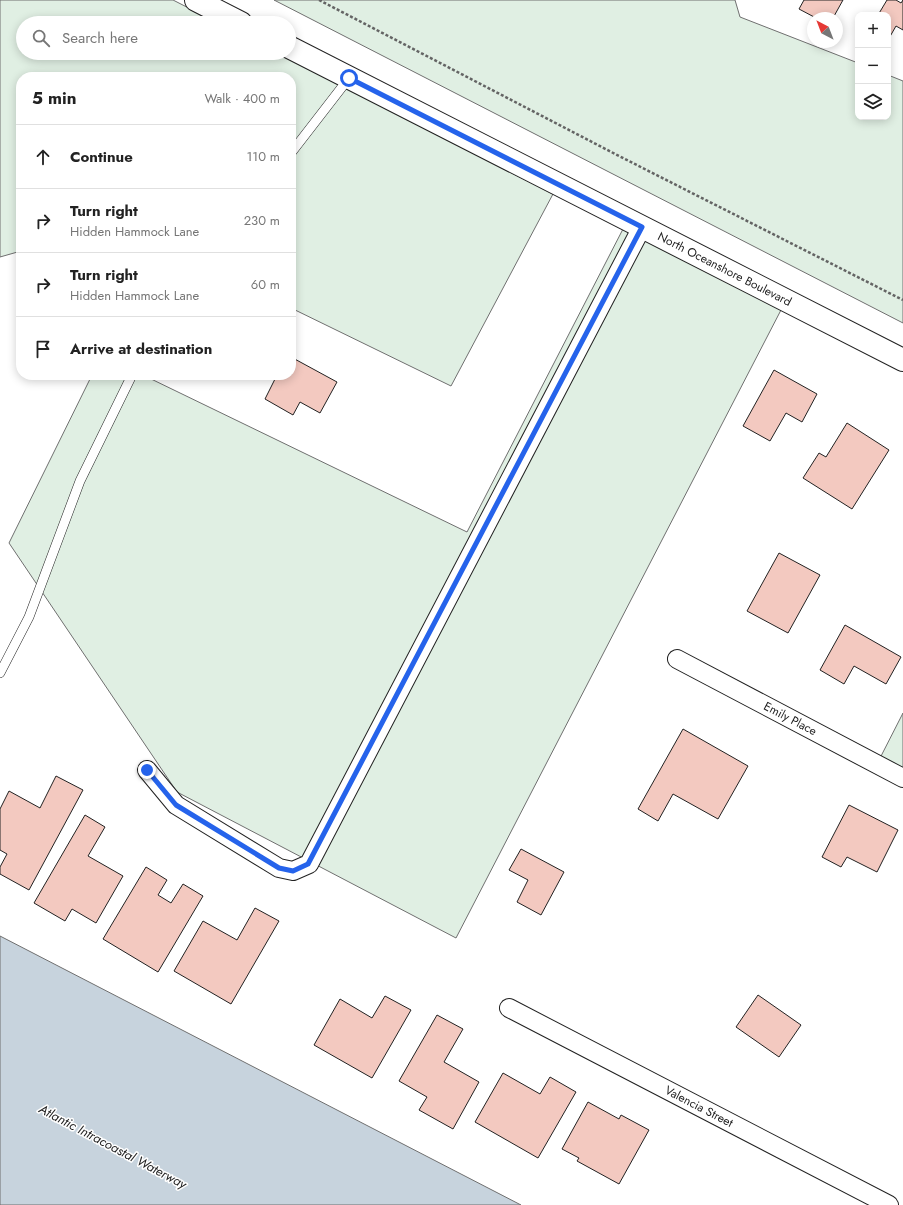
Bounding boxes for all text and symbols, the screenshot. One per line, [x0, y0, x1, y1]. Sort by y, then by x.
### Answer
north arrow [807, 12, 843, 48]
map controls [855, 12, 891, 120]
button: + [855, 12, 891, 48]
search box [16, 16, 296, 60]
icon: search [30, 27, 52, 49]
text: Search here [62, 27, 138, 49]
button: − [855, 48, 891, 84]
route start [340, 69, 358, 87]
button: layers [855, 84, 891, 120]
text: 5 min [32, 86, 76, 110]
text: Walk · 400 m [205, 89, 280, 108]
icon: ahead [32, 146, 54, 168]
text: Continue [70, 146, 133, 168]
text: 110 m [246, 147, 280, 166]
text: Turn right [70, 200, 138, 222]
icon: right [32, 210, 54, 232]
text: 230 m [244, 211, 280, 230]
text: Hidden Hammock Lane [70, 222, 199, 241]
street label: North Oceanshore Boulevard [655, 227, 795, 311]
text: Turn right [70, 264, 138, 286]
icon: right [32, 274, 54, 296]
text: 60 m [251, 275, 280, 294]
text: Hidden Hammock Lane [70, 286, 199, 305]
icon: arrive [32, 338, 54, 360]
text: Arrive at destination [70, 338, 212, 360]
street label: Emily Place [760, 697, 820, 740]
route end [138, 761, 156, 779]
street label: Valencia Street [662, 1081, 736, 1132]
water label: Atlantic Intracoastal Waterway [35, 1099, 191, 1194]

